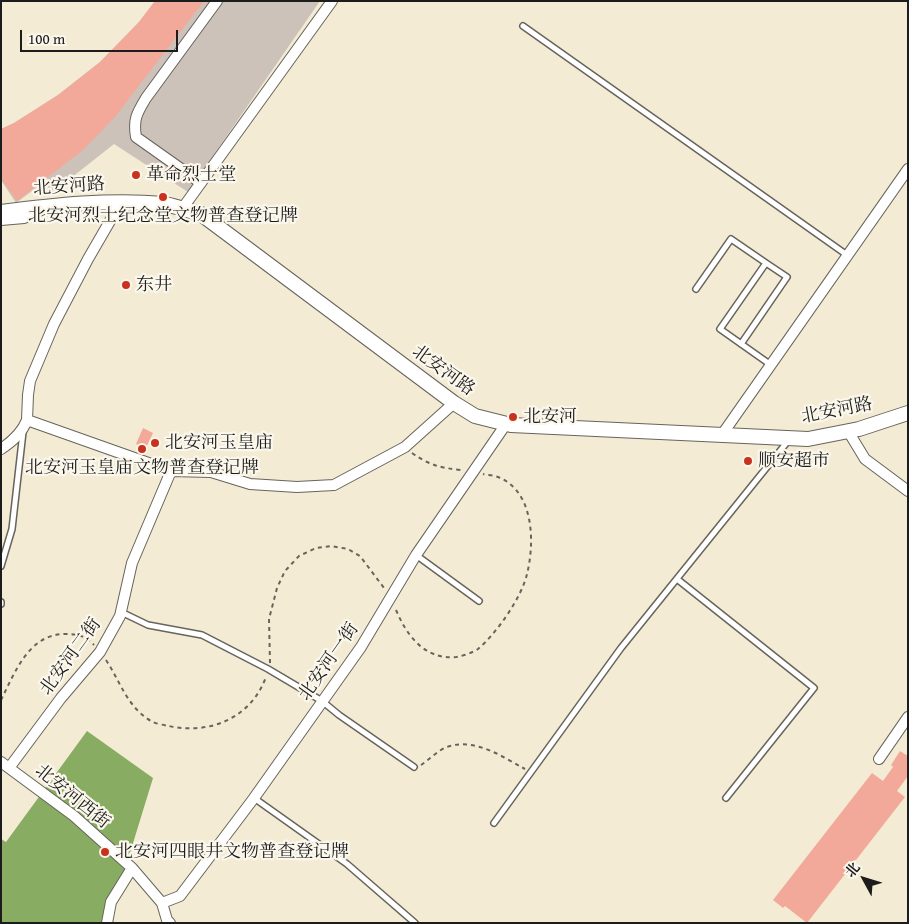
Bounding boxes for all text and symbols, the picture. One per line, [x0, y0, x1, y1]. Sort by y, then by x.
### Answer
scale bar [22, 20, 180, 52]
text: 100 m [28, 28, 65, 49]
place label: 革命烈士堂 [146, 164, 236, 186]
marker: 革命烈士堂 [130, 169, 142, 181]
street label: 北安河路 [32, 174, 106, 200]
marker: 北安河烈士纪念堂文物普查登记牌 [157, 191, 169, 203]
place label: 北安河烈士纪念堂文物普查登记牌 [28, 205, 298, 227]
place label: 东井 [136, 274, 172, 296]
marker: 东井 [120, 279, 132, 291]
street label: 北安河路 [408, 341, 478, 401]
street label: 北安河路 [800, 394, 874, 428]
place label: 北安河 [523, 406, 577, 428]
marker: 北安河 [507, 411, 519, 423]
place label: 北安河玉皇庙 [165, 432, 273, 454]
marker: 北安河玉皇庙 [149, 437, 161, 449]
marker: 北安河玉皇庙文物普查登记牌 [136, 443, 148, 455]
place label: 顺安超市 [758, 450, 830, 472]
marker: 顺安超市 [742, 455, 754, 467]
place label: 北安河玉皇庙文物普查登记牌 [25, 457, 259, 479]
street label: 北安河二街 [36, 614, 106, 700]
street label: 北安河一街 [294, 619, 364, 705]
street label: 北安河西街 [30, 760, 114, 834]
place label: 北安河四眼井文物普查登记牌 [115, 841, 349, 863]
marker: 北安河四眼井文物普查登记牌 [99, 846, 111, 858]
north arrow [839, 854, 889, 904]
text: 北 [840, 858, 865, 881]

